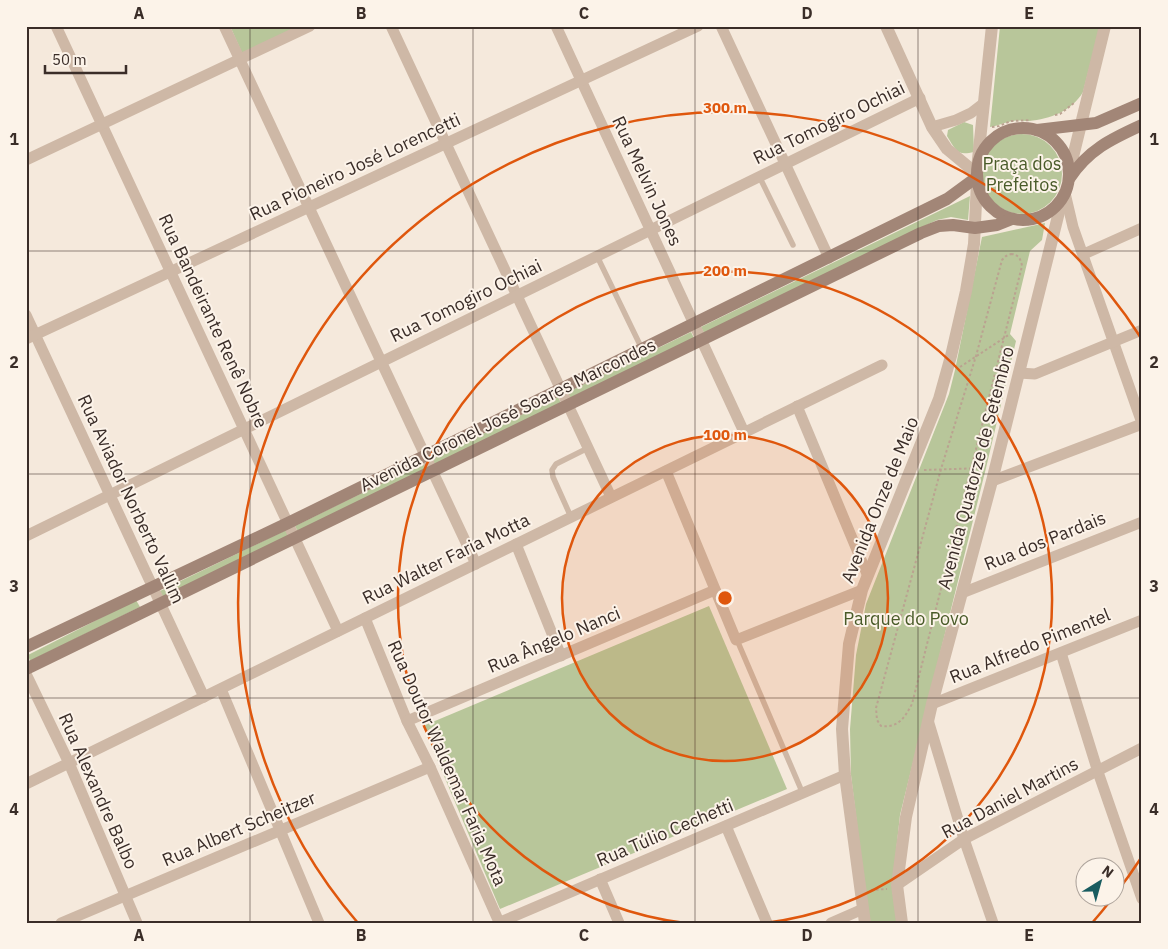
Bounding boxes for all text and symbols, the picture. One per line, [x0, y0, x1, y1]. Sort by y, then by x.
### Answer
text: A [134, 3, 145, 23]
text: B [356, 3, 367, 23]
text: C [579, 3, 589, 23]
text: D [801, 3, 813, 23]
text: E [1024, 3, 1034, 23]
scale bar [45, 42, 126, 74]
text: 50 m [52, 50, 87, 69]
street label: Rua Tomogiro Ochiai [749, 76, 908, 169]
text: 300 m [703, 98, 747, 117]
street label: Rua Pioneiro José Lorencetti [246, 108, 464, 226]
street label: Rua Melvin Jones [607, 112, 688, 249]
text: 1 [9, 129, 19, 149]
text: 1 [1149, 129, 1159, 149]
park label: Praça dos Prefeitos [982, 152, 1062, 196]
street label: Rua Bandeirante Renê Nobre [154, 210, 273, 432]
street label: Rua Tomogiro Ochiai [386, 254, 545, 347]
text: 200 m [703, 261, 747, 280]
street label: Avenida Coronel José Soares Marcondes [356, 333, 660, 496]
street label: Avenida Quatorze de Setembro [932, 344, 1019, 592]
text: 2 [9, 352, 19, 372]
text: 2 [1149, 352, 1159, 372]
street label: Rua Aviador Norberto Vallim [73, 391, 190, 607]
street label: Avenida Onze de Maio [836, 413, 923, 586]
text: 100 m [703, 425, 747, 444]
street label: Rua dos Pardais [981, 506, 1109, 575]
street label: Rua Walter Faria Motta [358, 508, 534, 609]
text: 3 [9, 576, 19, 596]
text: 3 [1149, 576, 1159, 596]
centre of rings [716, 589, 734, 607]
street label: Rua Ângelo Nanci [484, 601, 624, 678]
street label: Rua Alfredo Pimentel [946, 603, 1114, 688]
park label: Parque do Povo [843, 607, 969, 630]
street label: Rua Doutor Waldemar Faria Mota [383, 636, 512, 890]
street label: Rua Alexandre Balbo [54, 709, 143, 872]
street label: Rua Daniel Martins [937, 752, 1082, 843]
street label: Rua Albert Scheitzer [159, 786, 319, 871]
street label: Rua Túlio Cechetti [593, 793, 737, 872]
text: 4 [9, 799, 19, 819]
text: 4 [1149, 799, 1159, 819]
north arrow [1076, 856, 1126, 906]
text: N [1098, 861, 1117, 882]
text: A [134, 925, 145, 945]
text: B [356, 925, 367, 945]
text: C [579, 925, 589, 945]
text: D [801, 925, 813, 945]
text: E [1024, 925, 1034, 945]

